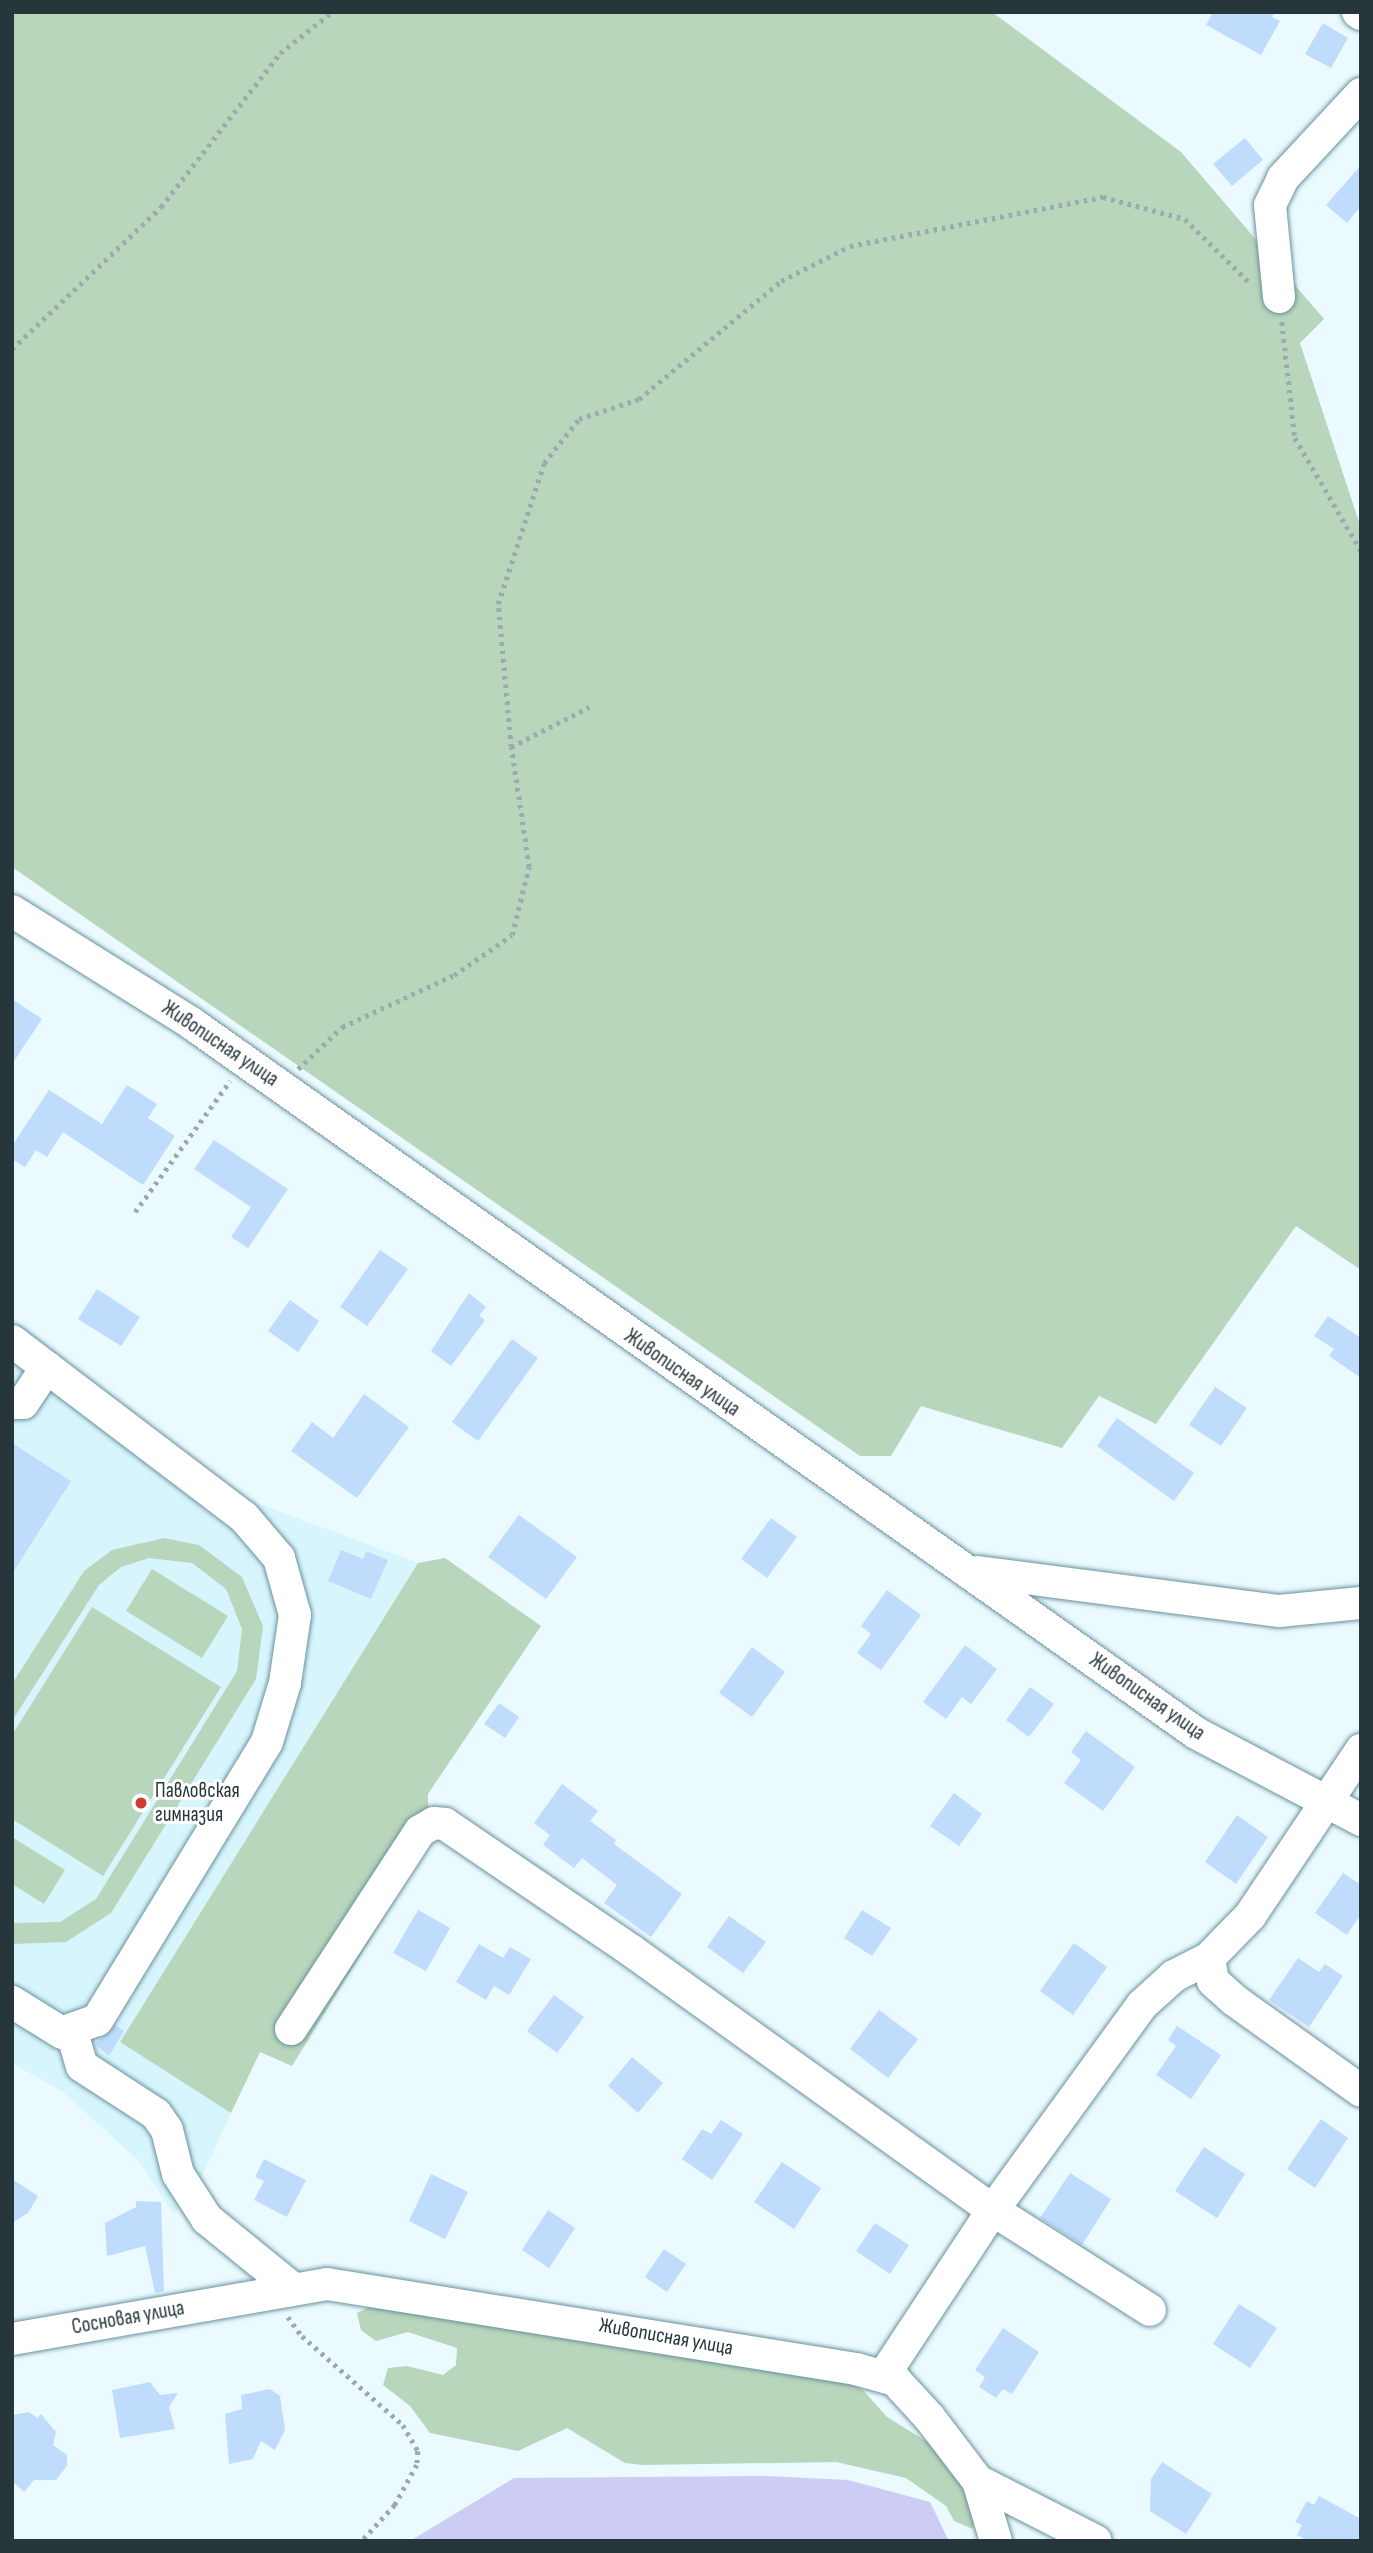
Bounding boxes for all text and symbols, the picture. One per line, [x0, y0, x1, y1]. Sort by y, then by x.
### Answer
street label: Живописная улица [157, 996, 283, 1092]
street label: Живописная улица [619, 1324, 745, 1422]
street label: Живописная улица [1084, 1648, 1210, 1746]
place label: Павловская гимназия [155, 1778, 240, 1828]
marker: Павловская гимназия [133, 1795, 149, 1811]
street label: Сосновая улица [70, 2296, 186, 2340]
street label: Живописная улица [597, 2313, 735, 2361]

